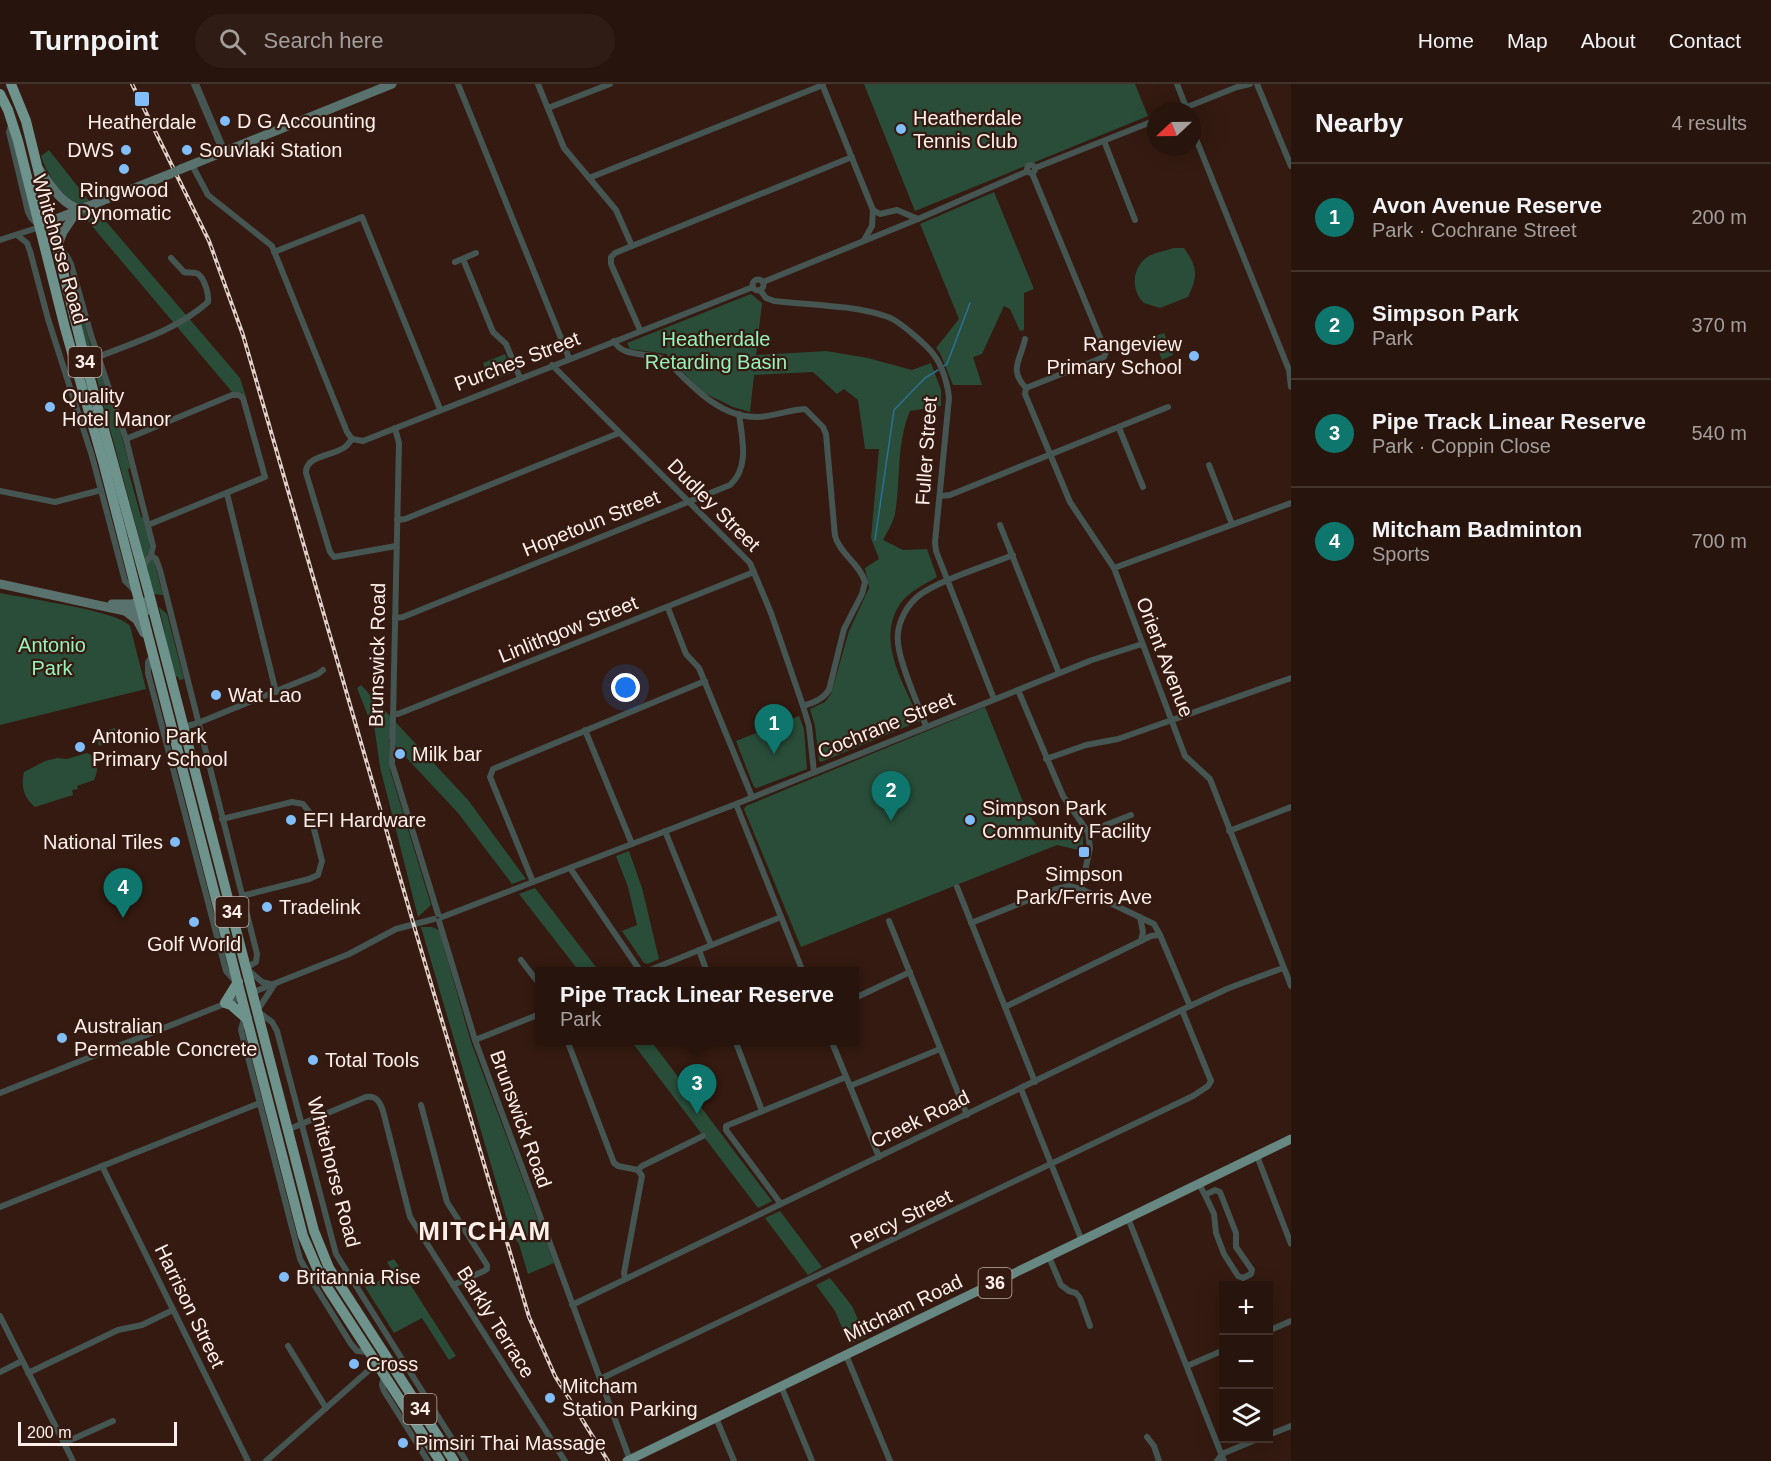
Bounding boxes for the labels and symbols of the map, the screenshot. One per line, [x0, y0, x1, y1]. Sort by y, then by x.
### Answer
marker: Heatherdale [133, 90, 151, 108]
north arrow [1147, 102, 1201, 156]
place label: Heatherdale Tennis Club [913, 107, 1022, 152]
place label: D G Accounting [237, 110, 376, 132]
place label: Heatherdale [88, 111, 196, 133]
marker: D G Accounting [218, 114, 232, 128]
marker: Heatherdale Tennis Club [894, 122, 908, 136]
place label: DWS [67, 139, 114, 161]
place label: Souvlaki Station [199, 139, 342, 161]
marker: DWS [119, 143, 133, 157]
marker: Souvlaki Station [180, 143, 194, 157]
marker: Ringwood Dynomatic [117, 162, 131, 176]
street label: Whitehorse Road [28, 172, 92, 326]
place label: Ringwood Dynomatic [77, 179, 171, 224]
street label: Purches Street [451, 327, 583, 395]
park label: Heatherdale Retarding Basin [645, 328, 787, 373]
place label: Rangeview Primary School [1046, 333, 1183, 378]
road number: 34 [68, 347, 101, 377]
marker: Rangeview Primary School [1187, 349, 1201, 363]
place label: Quality Hotel Manor [62, 385, 171, 430]
street label: Fuller Street [911, 395, 941, 506]
marker: Quality Hotel Manor [43, 400, 57, 414]
street label: Dudley Street [663, 454, 765, 556]
street label: Hopetoun Street [519, 485, 663, 560]
street label: Brunswick Road [365, 583, 389, 727]
street label: Linlithgow Street [495, 591, 641, 667]
street label: Orient Avenue [1132, 594, 1198, 720]
park label: Antonio Park [18, 634, 86, 679]
your location [611, 673, 640, 702]
place label: Wat Lao [228, 684, 302, 706]
street label: Cochrane Street [814, 687, 958, 762]
marker: Wat Lao [209, 688, 223, 702]
pin: 1 [754, 704, 794, 754]
place label: Antonio Park Primary School [92, 725, 228, 770]
marker: Antonio Park Primary School [73, 740, 87, 754]
place label: Milk bar [412, 743, 482, 765]
marker: Milk bar [393, 747, 407, 761]
pin: 2 [872, 772, 910, 821]
place label: Simpson Park Community Facility [982, 797, 1151, 842]
place label: EFI Hardware [303, 809, 426, 831]
marker: EFI Hardware [284, 813, 298, 827]
marker: Simpson Park Community Facility [963, 813, 977, 827]
place label: National Tiles [43, 831, 163, 853]
marker: National Tiles [168, 835, 182, 849]
marker: Simpson Park/Ferris Ave [1077, 845, 1091, 859]
place label: Simpson Park/Ferris Ave [1016, 863, 1152, 908]
pin: 4 [104, 868, 142, 918]
place label: Tradelink [279, 896, 362, 918]
road number: 34 [216, 897, 248, 927]
marker: Tradelink [260, 900, 274, 914]
marker: Golf World [187, 915, 201, 929]
place label: Golf World [147, 933, 241, 955]
place label: Australian Permeable Concrete [74, 1015, 257, 1060]
marker: Australian Permeable Concrete [55, 1031, 69, 1045]
street label: Brunswick Road [486, 1047, 556, 1191]
place label: Total Tools [325, 1049, 419, 1071]
marker: Total Tools [306, 1053, 320, 1067]
pin: 3 [678, 1064, 716, 1114]
street label: Creek Road [867, 1086, 973, 1152]
street label: Whitehorse Road [303, 1095, 365, 1249]
street label: Percy Street [847, 1185, 956, 1253]
district label: MITCHAM [418, 1216, 552, 1246]
street label: Harrison Street [151, 1241, 230, 1372]
street label: Barkly Terrace [453, 1262, 539, 1382]
place label: Britannia Rise [296, 1266, 421, 1288]
road number: 36 [978, 1268, 1012, 1298]
marker: Britannia Rise [277, 1270, 291, 1284]
street label: Mitcham Road [840, 1270, 966, 1346]
place label: Cross [366, 1353, 418, 1375]
marker: Cross [347, 1357, 361, 1371]
place label: Mitcham Station Parking [562, 1375, 698, 1420]
marker: Mitcham Station Parking [543, 1391, 557, 1405]
road number: 34 [404, 1394, 436, 1424]
scale bar [18, 1419, 177, 1446]
place label: Pimsiri Thai Massage [415, 1432, 606, 1454]
marker: Pimsiri Thai Massage [396, 1436, 410, 1450]

